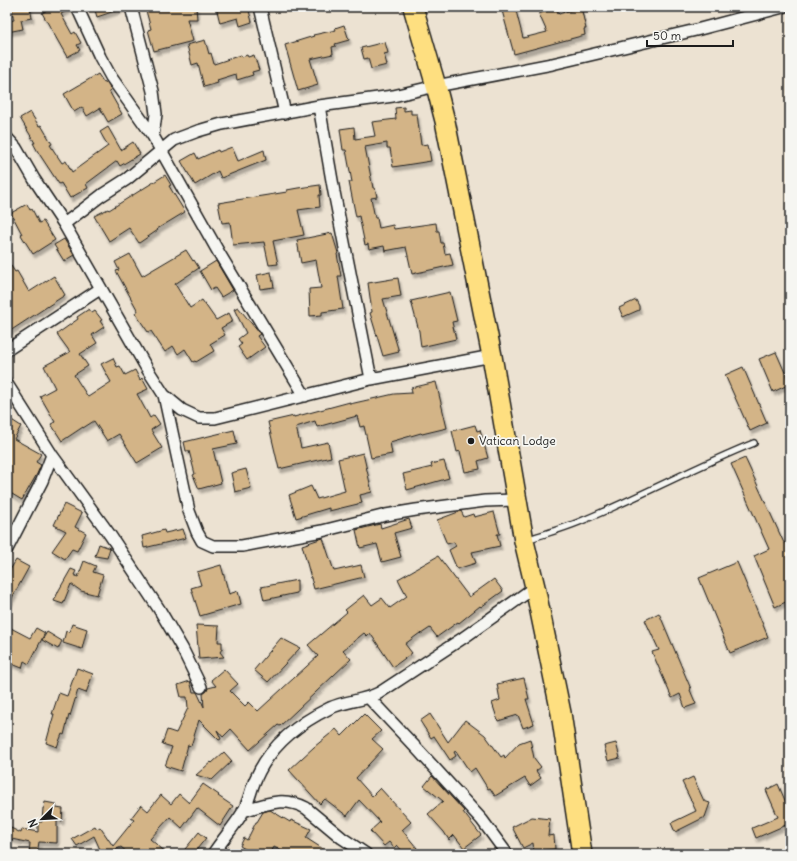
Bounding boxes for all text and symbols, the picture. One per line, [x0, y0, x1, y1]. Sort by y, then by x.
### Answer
scale bar [647, 22, 733, 48]
text: 50 m [653, 28, 682, 43]
place label: Vatican Lodge [479, 433, 556, 448]
marker: Vatican Lodge [466, 436, 476, 446]
north arrow [22, 799, 62, 839]
text: N [25, 817, 41, 829]

